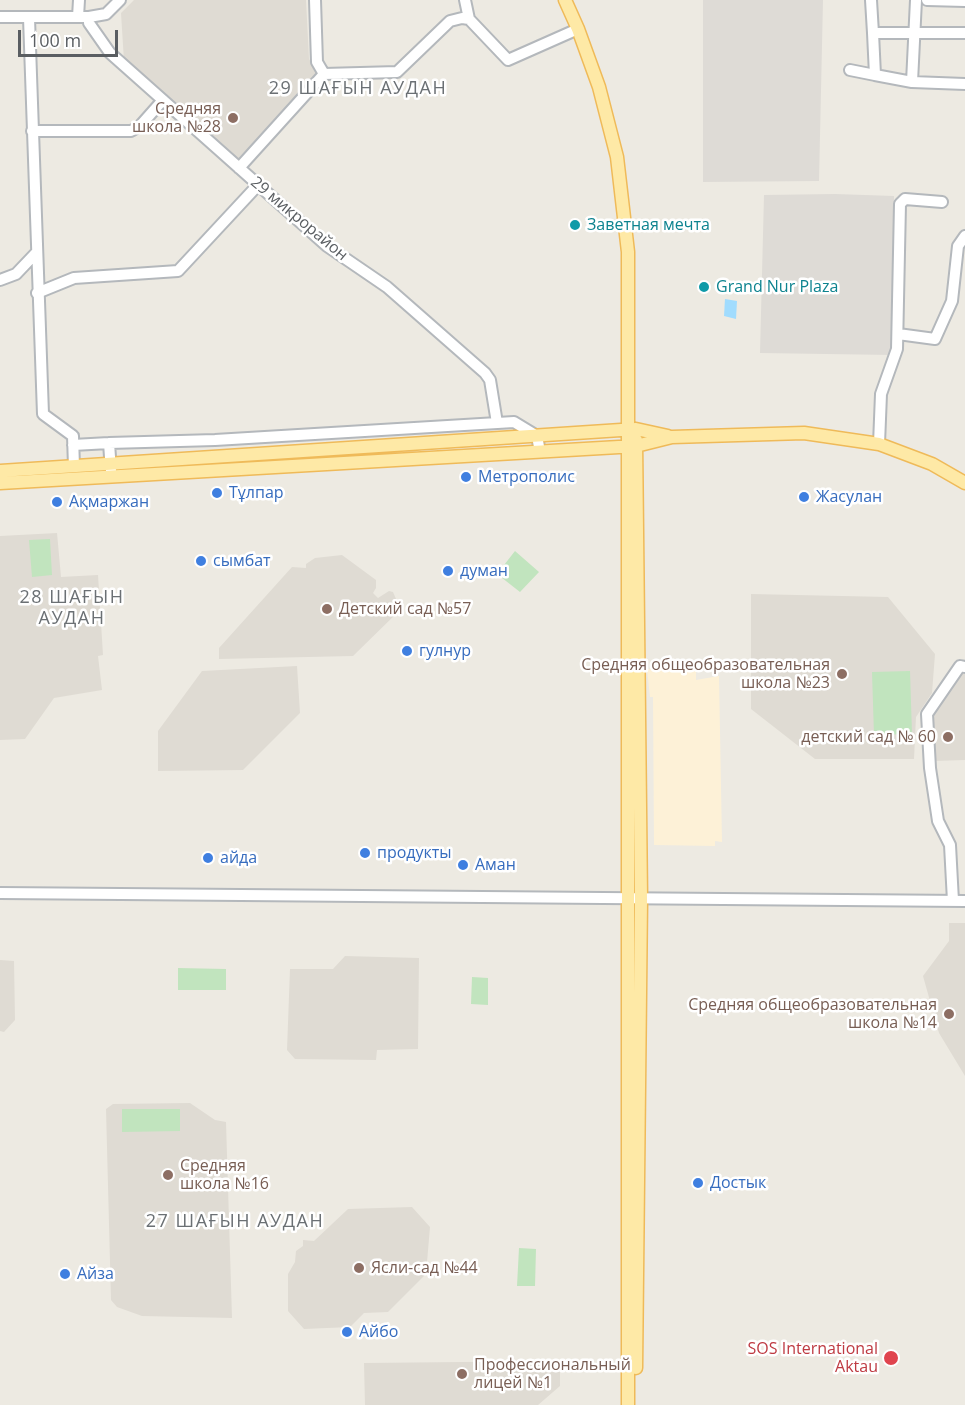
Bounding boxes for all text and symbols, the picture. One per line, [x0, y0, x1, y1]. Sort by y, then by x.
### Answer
scale bar [21, 18, 122, 56]
text: 100 m [29, 28, 81, 52]
district label: 29 ШАҒЫН АУДАН [269, 78, 447, 100]
place label: Средняя школа №28 [132, 99, 221, 137]
marker: Средняя школа №28 [226, 111, 240, 125]
street label: 29 микрорайон [247, 173, 351, 265]
place label: Заветная мечта [587, 215, 710, 235]
marker: Заветная мечта [568, 218, 582, 232]
place label: Grand Nur Plaza [716, 277, 838, 297]
marker: Grand Nur Plaza [697, 280, 711, 294]
place label: Метрополис [478, 467, 575, 487]
marker: Метрополис [459, 470, 473, 484]
place label: Тұлпар [229, 483, 284, 503]
marker: Тұлпар [210, 486, 224, 500]
place label: Жасулан [816, 487, 882, 507]
marker: Жасулан [797, 490, 811, 504]
place label: Ақмаржан [69, 492, 149, 512]
marker: Ақмаржан [50, 495, 64, 509]
place label: сымбат [213, 551, 271, 571]
marker: сымбат [194, 554, 208, 568]
place label: думан [460, 561, 508, 581]
marker: думан [441, 564, 455, 578]
district label: 28 ШАҒЫН АУДАН [19, 587, 125, 630]
place label: Детский сад №57 [339, 599, 471, 619]
marker: Детский сад №57 [320, 602, 334, 616]
place label: гулнур [419, 641, 471, 661]
marker: гулнур [400, 644, 414, 658]
place label: Средняя общеобразовательная школа №23 [581, 655, 830, 693]
marker: Средняя общеобразовательная школа №23 [835, 667, 849, 681]
place label: детский сад № 60 [801, 727, 936, 747]
marker: детский сад № 60 [941, 730, 955, 744]
place label: продукты [377, 843, 452, 863]
marker: продукты [358, 846, 372, 860]
place label: айда [220, 848, 257, 868]
marker: айда [201, 851, 215, 865]
place label: Аман [475, 855, 516, 875]
marker: Аман [456, 858, 470, 872]
place label: Cредняя общеобразовательная школа №14 [688, 995, 937, 1033]
marker: Cредняя общеобразовательная школа №14 [942, 1007, 956, 1021]
place label: Средняя школа №16 [180, 1156, 269, 1194]
marker: Средняя школа №16 [161, 1168, 175, 1182]
place label: Достык [710, 1173, 766, 1193]
marker: Достык [691, 1176, 705, 1190]
district label: 27 ШАҒЫН АУДАН [146, 1211, 324, 1233]
place label: Ясли-сад №44 [371, 1258, 478, 1278]
marker: Ясли-сад №44 [352, 1261, 366, 1275]
place label: Айза [77, 1264, 114, 1284]
marker: Айза [58, 1267, 72, 1281]
place label: Айбо [359, 1322, 398, 1342]
marker: Айбо [340, 1325, 354, 1339]
place label: SOS International Aktau [748, 1339, 878, 1377]
marker: SOS International Aktau [882, 1349, 900, 1367]
place label: Профессиональный лицей №1 [474, 1355, 631, 1393]
marker: Профессиональный лицей №1 [455, 1367, 469, 1381]

